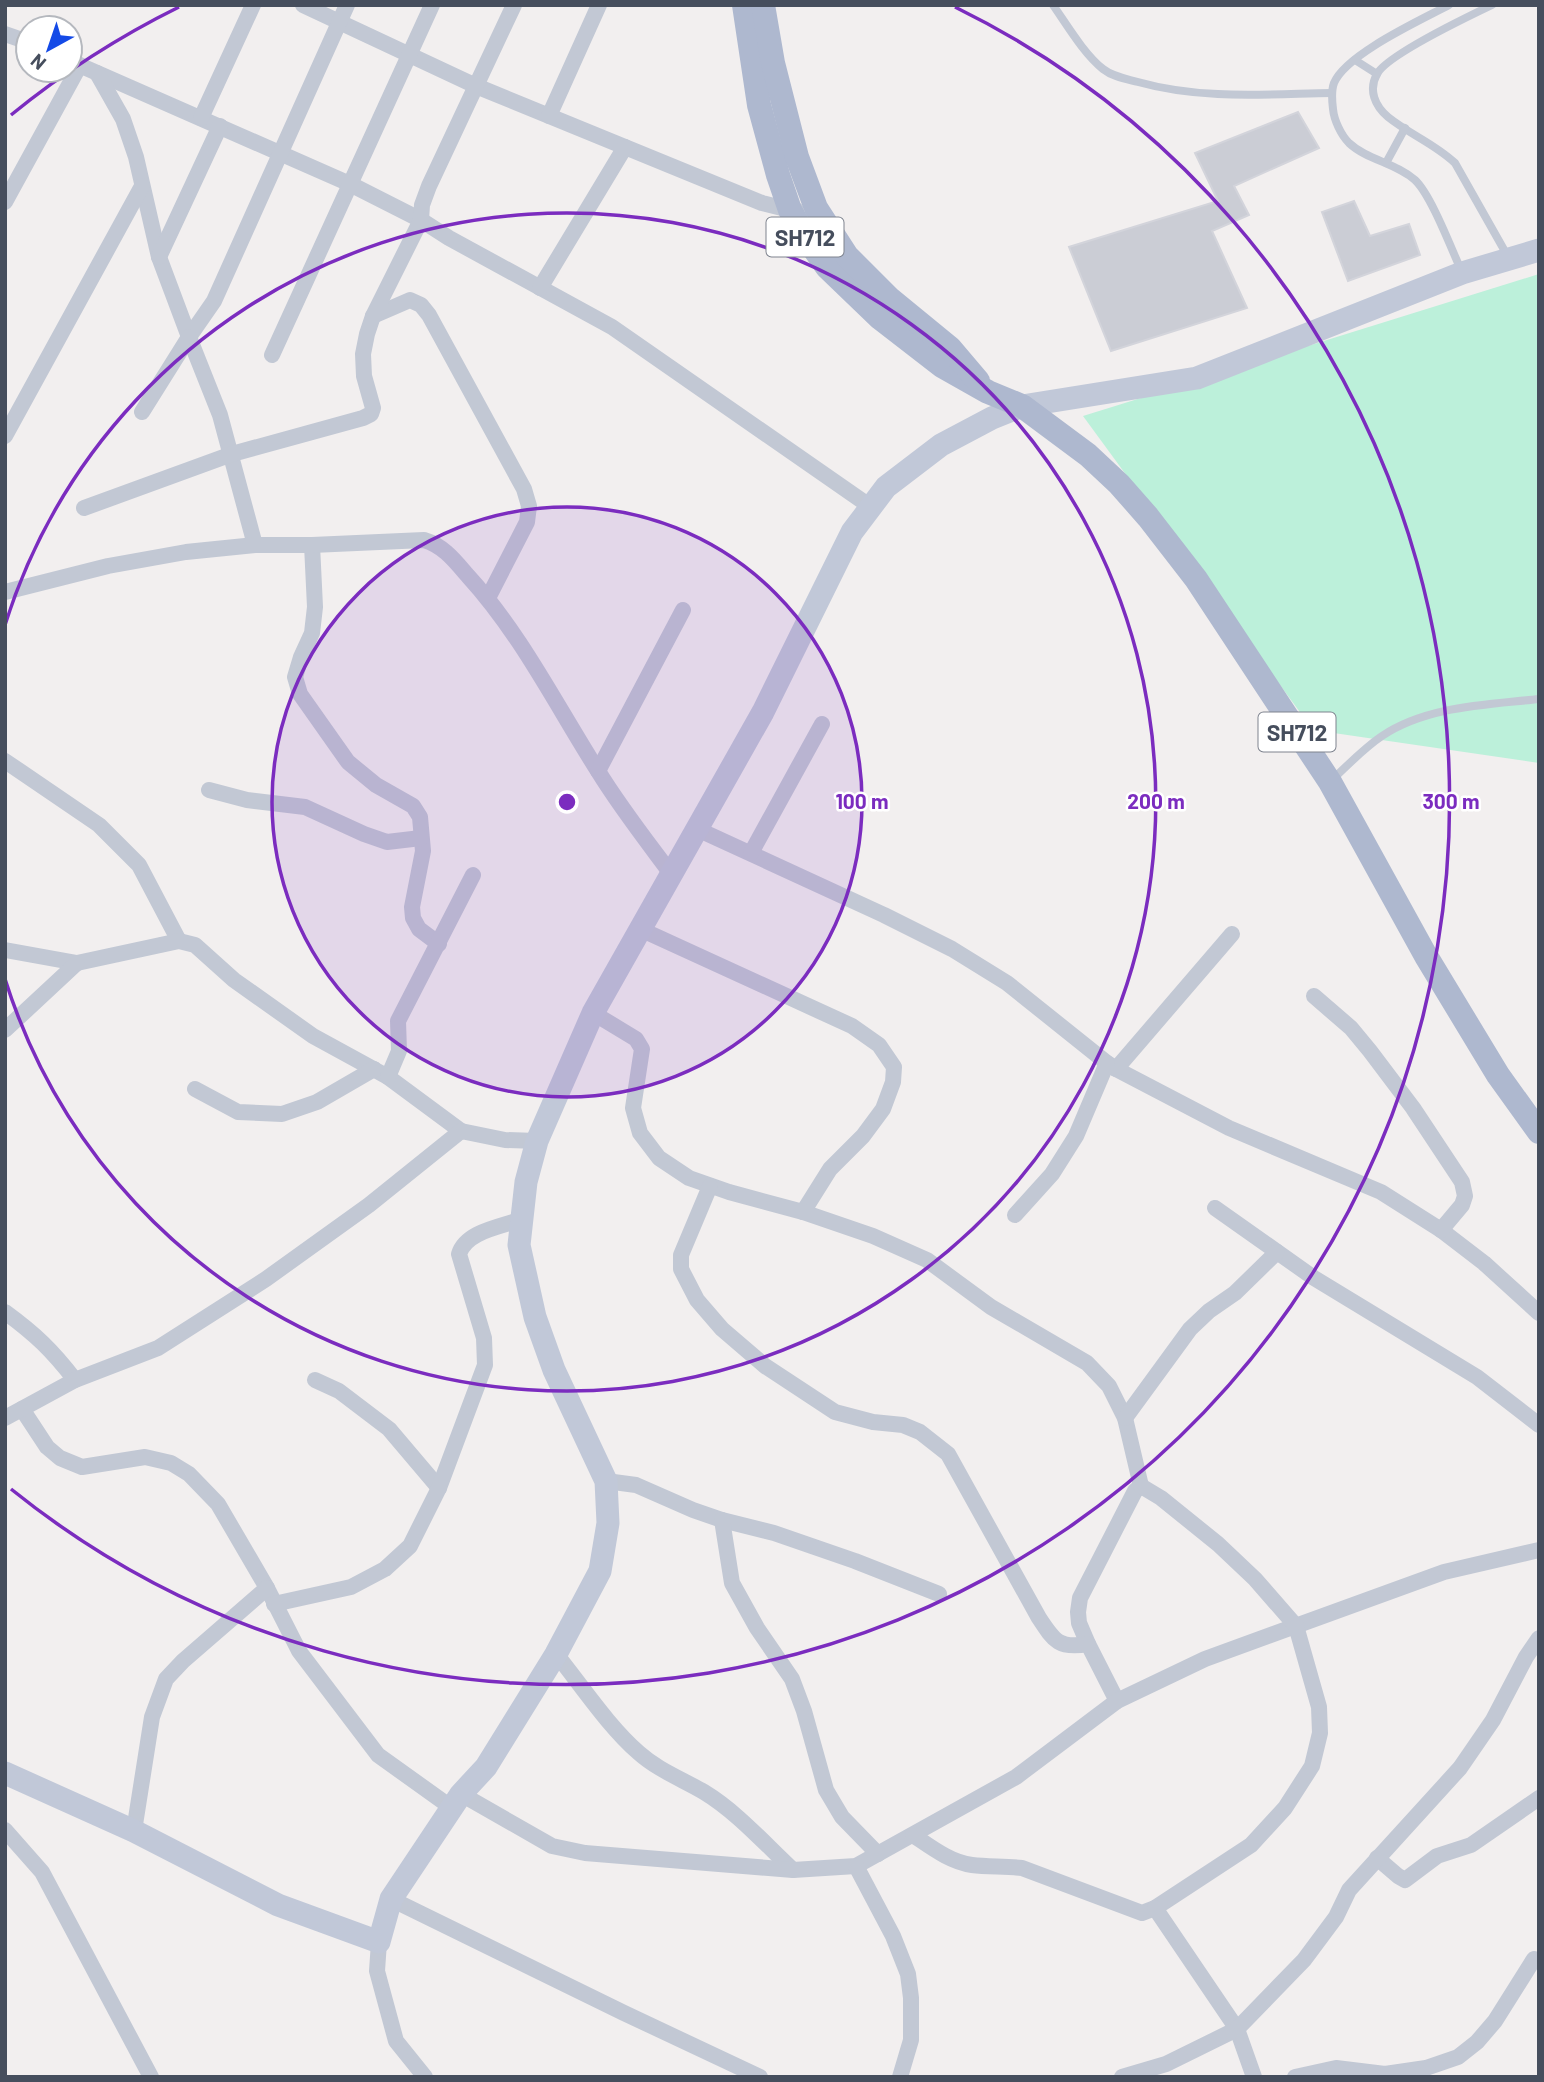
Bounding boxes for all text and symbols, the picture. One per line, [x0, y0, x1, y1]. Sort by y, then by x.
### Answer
north arrow [14, 14, 84, 84]
text: N [26, 50, 50, 75]
road number: SH712 [766, 218, 844, 256]
road number: SH712 [1258, 712, 1336, 752]
text: 100 m [835, 788, 889, 813]
text: 200 m [1127, 788, 1185, 813]
text: 300 m [1422, 788, 1480, 813]
centre of rings [555, 790, 579, 814]

